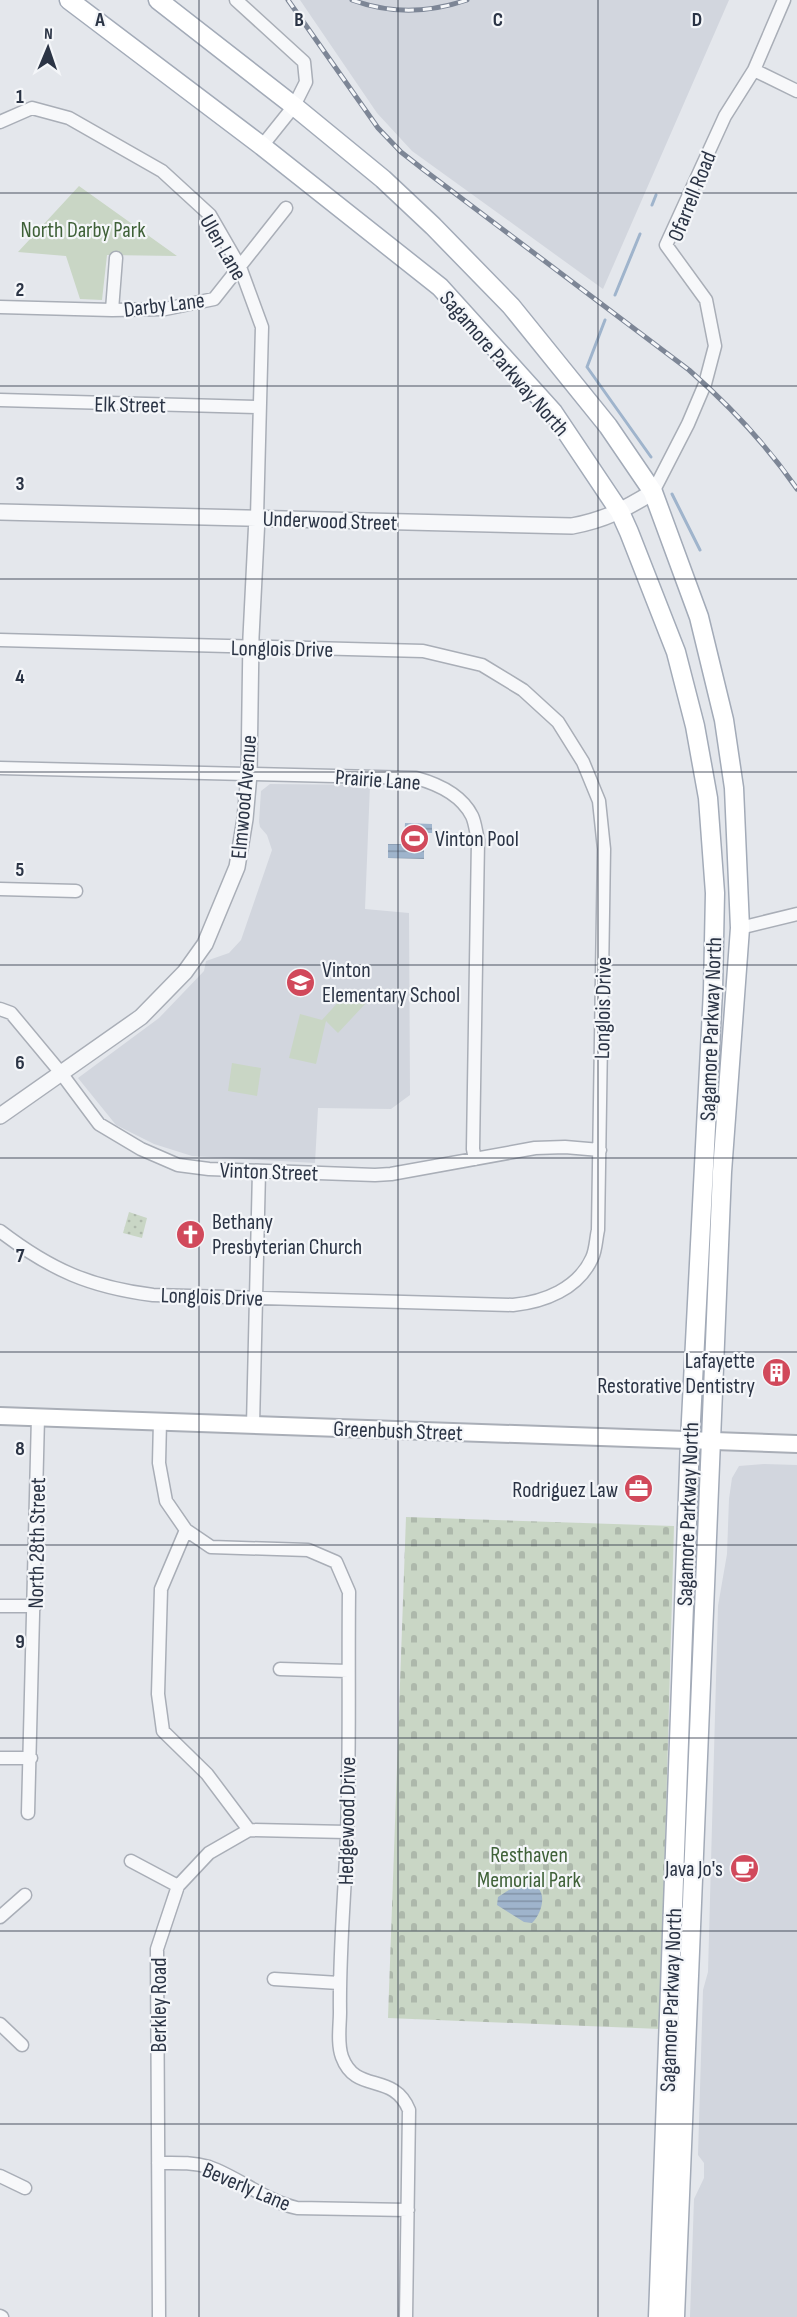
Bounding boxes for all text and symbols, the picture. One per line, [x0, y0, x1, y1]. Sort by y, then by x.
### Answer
text: A [94, 8, 105, 32]
text: B [294, 8, 304, 32]
text: C [493, 8, 503, 32]
text: D [692, 8, 702, 32]
north arrow [18, 18, 78, 78]
text: N [44, 25, 53, 44]
text: 1 [16, 85, 24, 109]
street label: Ofarrell Road [662, 148, 723, 246]
street label: Ulen Lane [193, 210, 252, 286]
park label: North Darby Park [20, 217, 146, 244]
text: 2 [16, 278, 24, 302]
street label: Sagamore Parkway North [433, 286, 574, 442]
street label: Darby Lane [122, 287, 206, 324]
street label: Elk Street [94, 391, 166, 420]
text: 3 [16, 472, 25, 496]
street label: Underwood Street [262, 506, 398, 537]
street label: Longlois Drive [231, 635, 333, 664]
text: 4 [15, 665, 25, 689]
street label: Elmwood Avenue [226, 734, 263, 860]
street label: Prairie Lane [334, 764, 421, 797]
sports icon: Vinton Pool [398, 822, 430, 854]
place label: Vinton Pool [435, 826, 519, 853]
text: 5 [16, 858, 25, 882]
street label: Sagamore Parkway North [695, 937, 728, 1121]
place label: Vinton Elementary School [322, 957, 460, 1009]
street label: Longlois Drive [589, 957, 618, 1059]
school or university icon: Vinton Elementary School [285, 966, 317, 998]
text: 6 [15, 1051, 25, 1075]
street label: Vinton Street [219, 1157, 319, 1188]
place label: Bethany Presbyterian Church [212, 1209, 362, 1261]
church icon: Bethany Presbyterian Church [175, 1218, 207, 1250]
text: 7 [16, 1244, 25, 1268]
street label: Longlois Drive [160, 1282, 264, 1313]
place label: Lafayette Restorative Dentistry [597, 1348, 755, 1400]
building icon: Lafayette Restorative Dentistry [760, 1357, 792, 1389]
street label: Greenbush Street [333, 1416, 463, 1447]
street label: Sagamore Parkway North [672, 1422, 705, 1606]
text: 8 [15, 1437, 25, 1461]
office icon: Rodriguez Law [623, 1473, 655, 1505]
street label: North 28th Street [23, 1477, 52, 1609]
place label: Rodriguez Law [512, 1477, 618, 1504]
text: 9 [15, 1630, 25, 1654]
street label: Hedgewood Drive [333, 1757, 362, 1885]
park label: Resthaven Memorial Park [477, 1842, 582, 1894]
cafe icon: Java Jo's [728, 1852, 760, 1884]
place label: Java Jo's [664, 1856, 723, 1883]
street label: Sagamore Parkway North [655, 1908, 688, 2092]
street label: Berkley Road [146, 1958, 173, 2052]
street label: Beverly Lane [198, 2157, 294, 2218]

